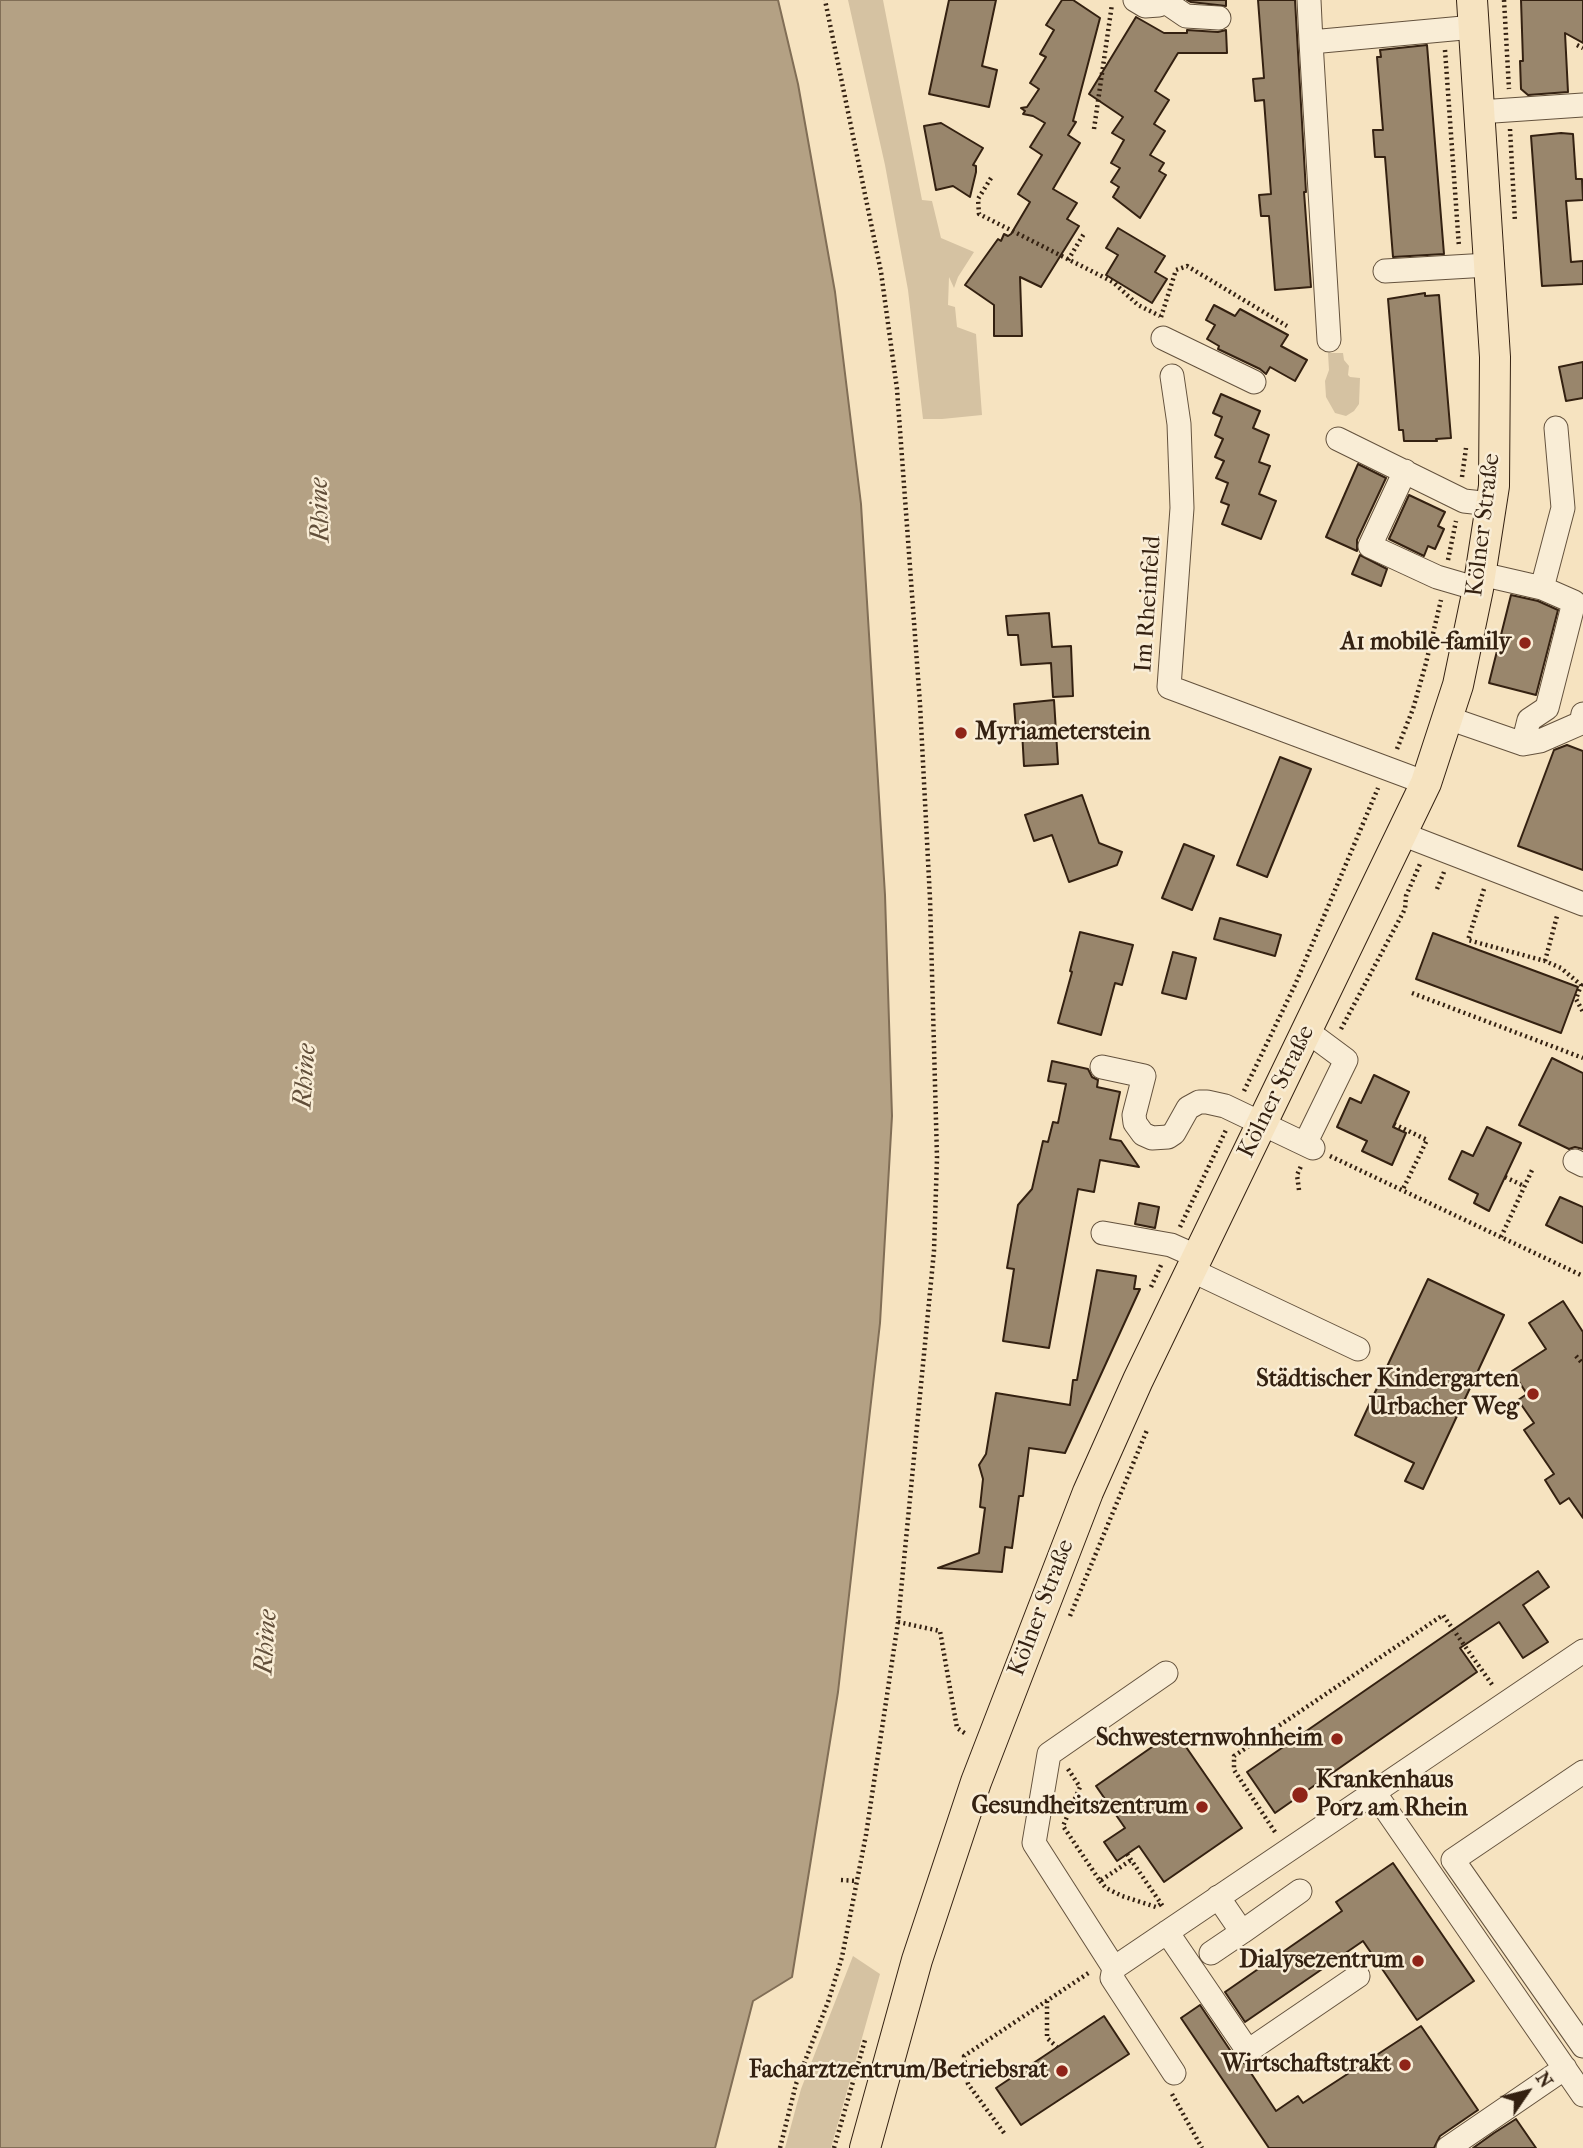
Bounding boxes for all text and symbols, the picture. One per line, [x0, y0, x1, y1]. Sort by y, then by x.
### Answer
street label: Kölner Straße [1461, 452, 1507, 598]
water label: Rhine [304, 477, 338, 543]
street label: Im Rheinfeld [1130, 535, 1168, 673]
place label: A1 mobile-family [1341, 629, 1511, 657]
marker: A1 mobile-family [1517, 635, 1533, 651]
place label: Myriameterstein [975, 719, 1150, 747]
marker: Myriameterstein [953, 725, 969, 741]
street label: Kölner Straße [1232, 1021, 1322, 1163]
water label: Rhine [288, 1043, 324, 1109]
place label: Städtischer Kindergarten Urbacher Weg [1256, 1366, 1519, 1422]
marker: Städtischer Kindergarten Urbacher Weg [1525, 1386, 1541, 1402]
street label: Kölner Straße [1003, 1536, 1081, 1680]
water label: Rhine [249, 1609, 285, 1675]
place label: Schwesternwohnheim [1096, 1725, 1323, 1753]
marker: Schwesternwohnheim [1329, 1731, 1345, 1747]
place label: Krankenhaus Porz am Rhein [1316, 1767, 1468, 1823]
marker: Krankenhaus Porz am Rhein [1290, 1785, 1310, 1805]
place label: Gesundheitszentrum [972, 1793, 1188, 1821]
marker: Gesundheitszentrum [1194, 1799, 1210, 1815]
place label: Dialysezentrum [1239, 1947, 1404, 1975]
marker: Dialysezentrum [1410, 1953, 1426, 1969]
place label: Wirtschaftstrakt [1222, 2051, 1391, 2079]
place label: Facharztzentrum/Betriebsrat [749, 2057, 1048, 2085]
marker: Wirtschaftstrakt [1397, 2057, 1413, 2073]
north arrow [1492, 2057, 1562, 2127]
marker: Facharztzentrum/Betriebsrat [1054, 2063, 1070, 2079]
text: N [1531, 2068, 1557, 2092]

